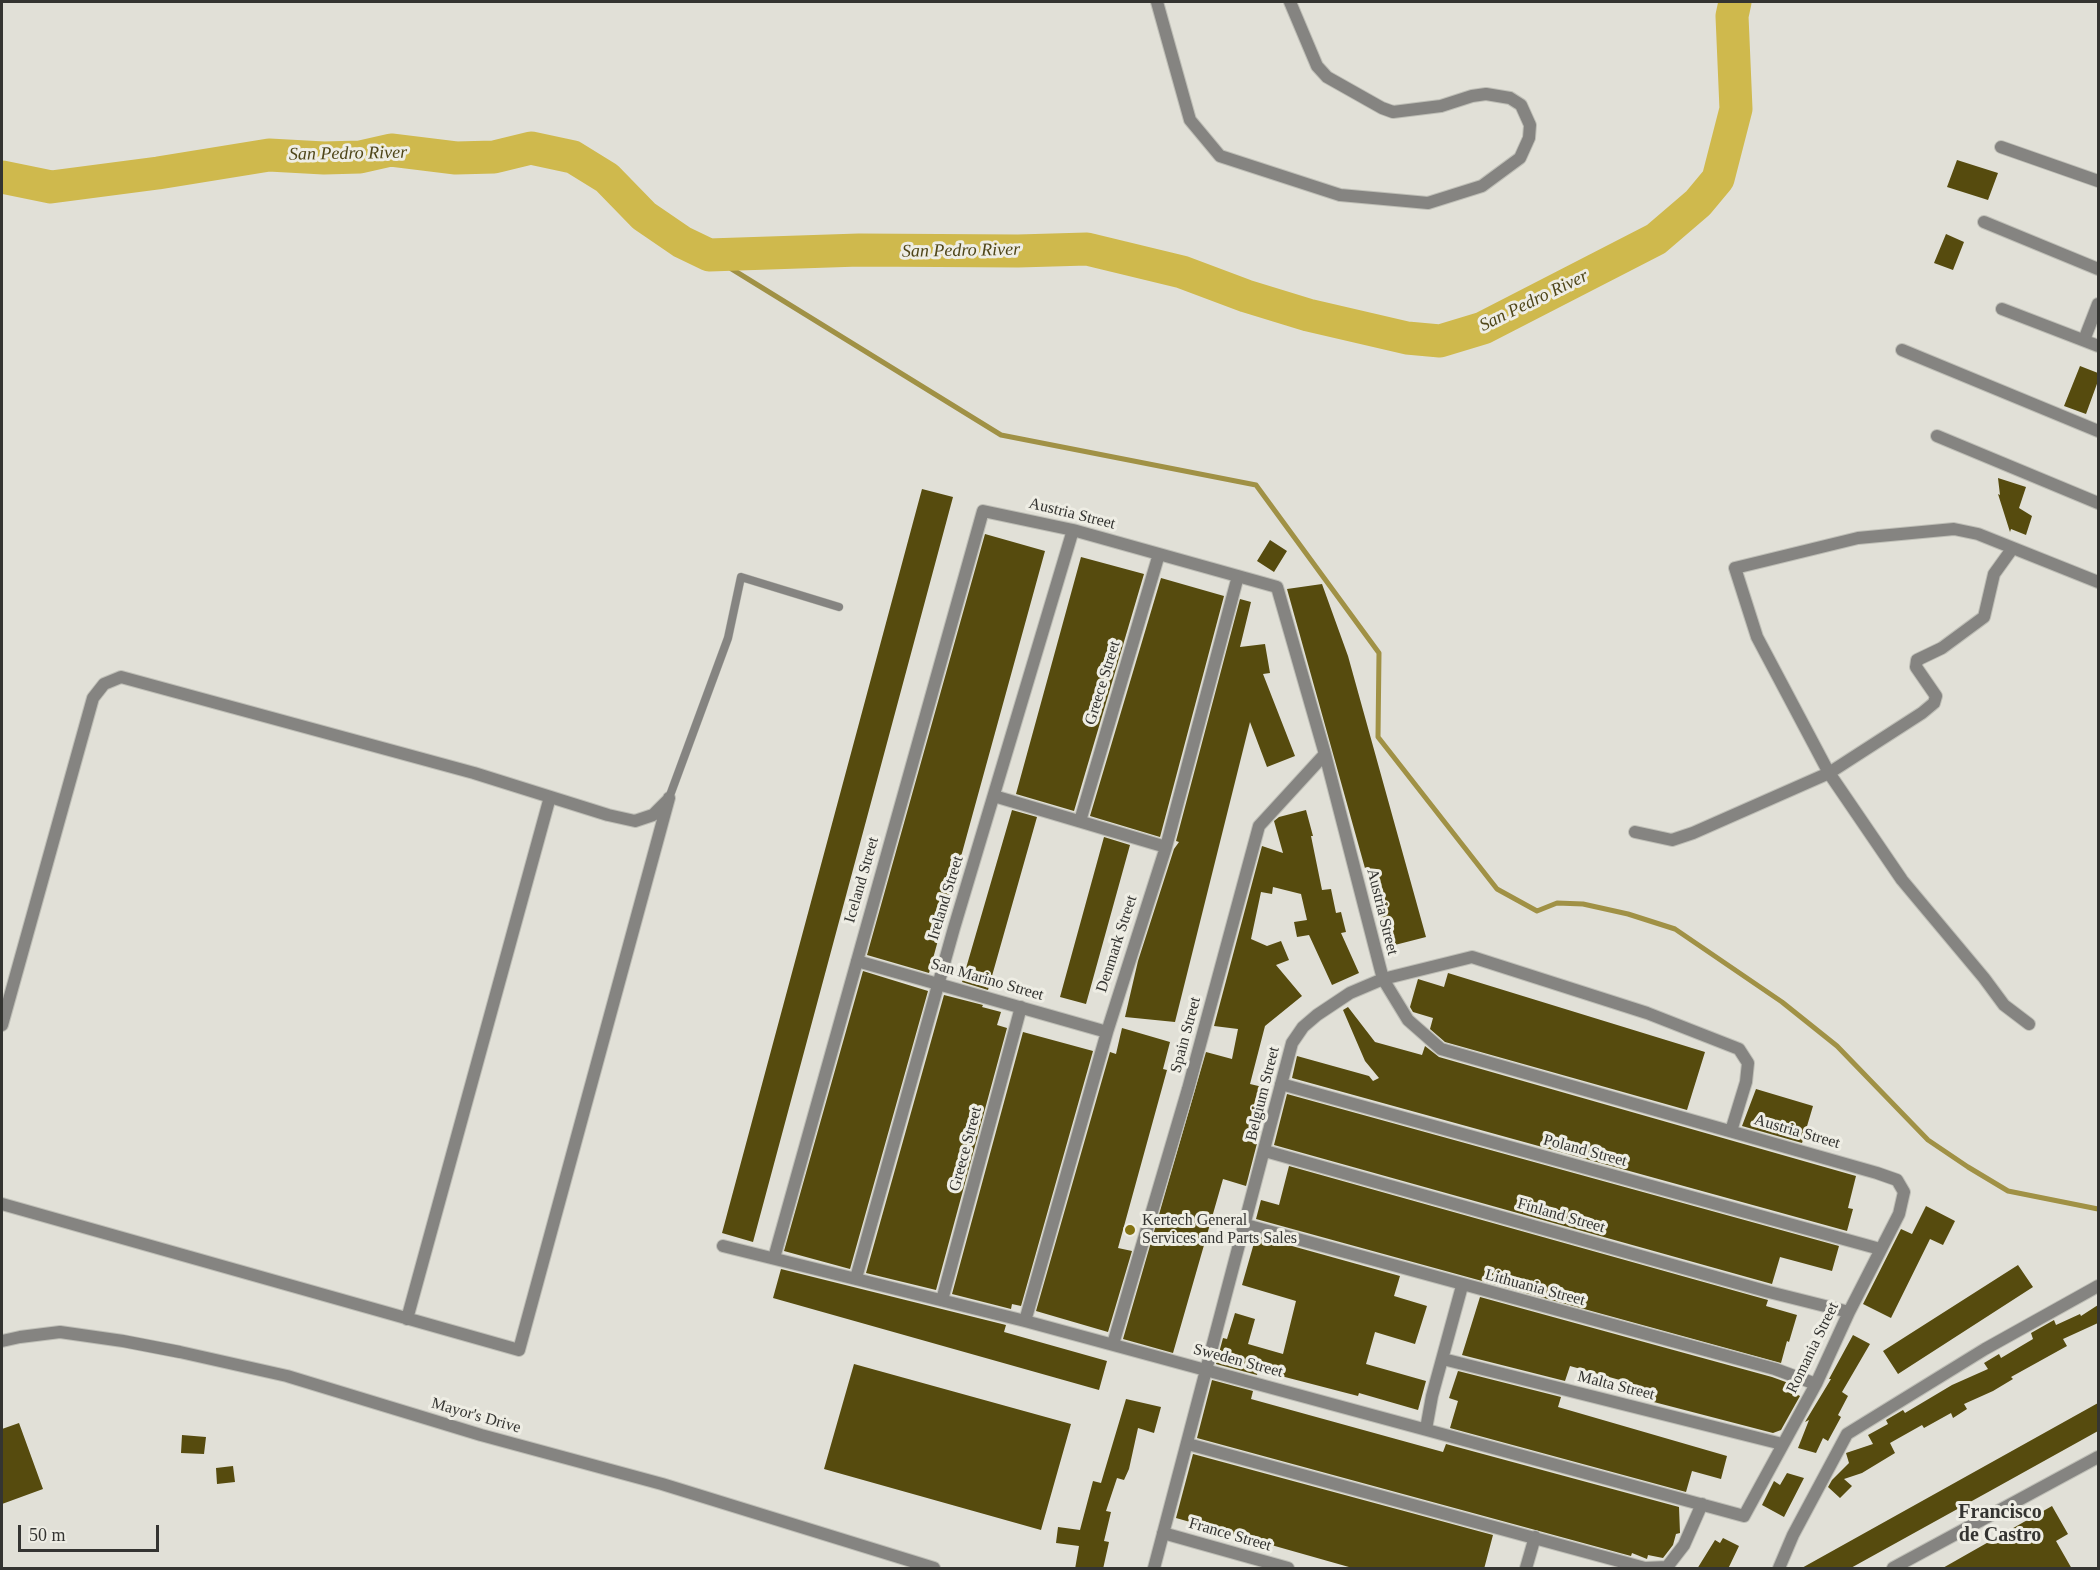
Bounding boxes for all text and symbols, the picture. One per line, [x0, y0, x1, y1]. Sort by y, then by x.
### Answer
water label: San Pedro River [289, 142, 407, 166]
water label: San Pedro River [902, 239, 1020, 263]
water label: San Pedro River [1476, 265, 1592, 337]
street label: Austria Street [1027, 494, 1117, 534]
street label: Greece Street [1081, 639, 1125, 727]
street label: Iceland Street [841, 835, 883, 925]
street label: Ireland Street [924, 854, 968, 942]
street label: Austria Street [1362, 867, 1402, 957]
street label: Denmark Street [1092, 893, 1142, 995]
street label: San Marino Street [928, 955, 1046, 1005]
street label: Spain Street [1167, 995, 1205, 1075]
street label: Belgium Street [1242, 1045, 1284, 1143]
street label: Greece Street [946, 1105, 986, 1193]
street label: Austria Street [1752, 1111, 1842, 1153]
street label: Poland Street [1541, 1131, 1629, 1171]
street label: Finland Street [1515, 1194, 1607, 1238]
place label: Kertech General Services and Parts Sales [1142, 1211, 1297, 1249]
marker: Kertech General Services and Parts Sales [1123, 1223, 1137, 1237]
street label: Lithuania Street [1483, 1265, 1587, 1311]
street label: Romania Street [1783, 1299, 1843, 1397]
street label: Sweden Street [1191, 1340, 1285, 1382]
street label: Malta Street [1576, 1367, 1656, 1405]
street label: Mayor's Drive [429, 1394, 523, 1438]
district label: Francisco de Castro [1958, 1501, 2042, 1548]
scale bar [21, 1513, 162, 1551]
street label: France Street [1187, 1514, 1273, 1556]
text: 50 m [29, 1525, 66, 1545]

